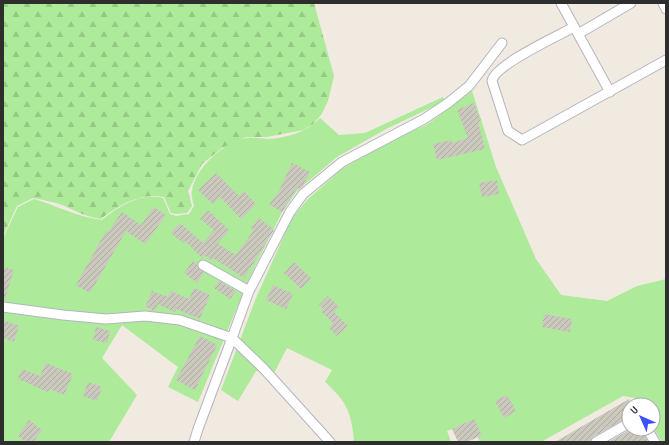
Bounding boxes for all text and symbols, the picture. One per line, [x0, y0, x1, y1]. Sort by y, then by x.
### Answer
north arrow [621, 397, 661, 437]
text: U [628, 403, 641, 417]

